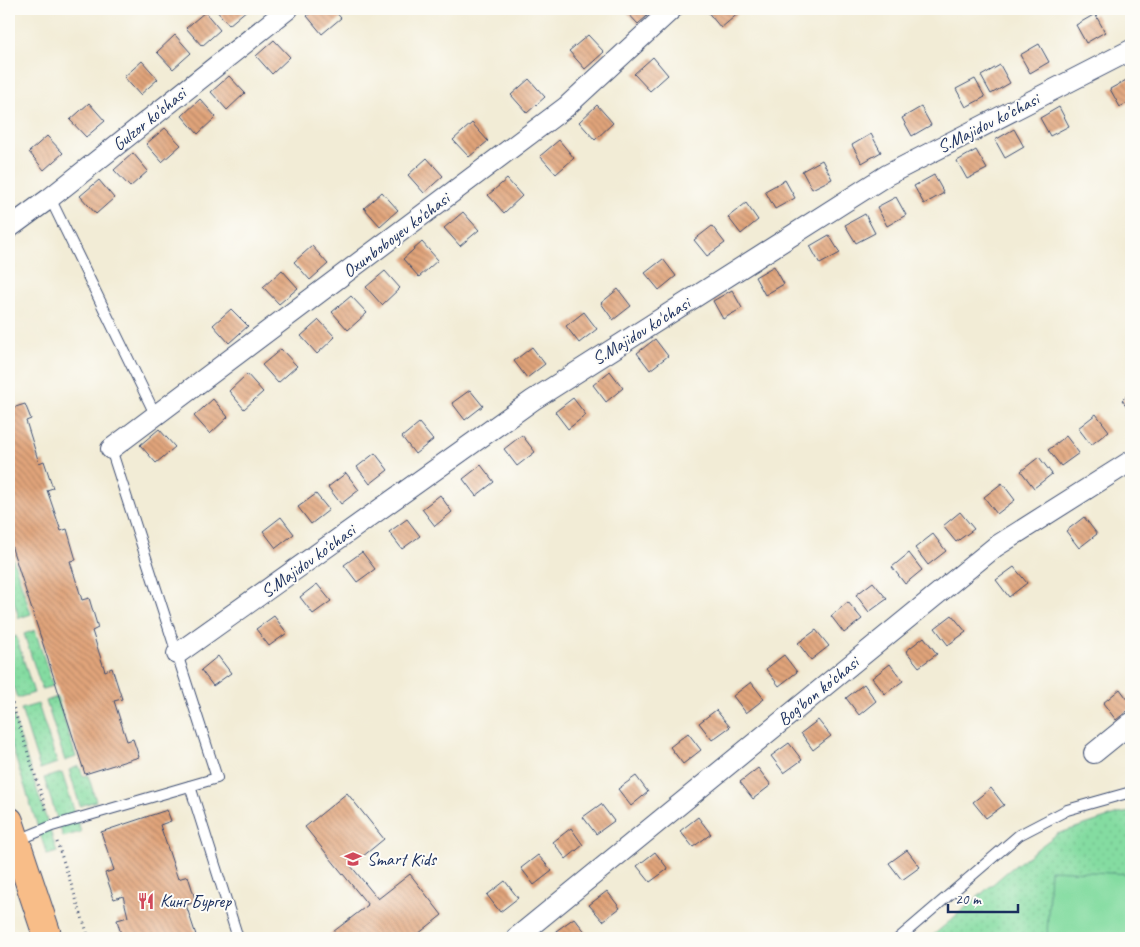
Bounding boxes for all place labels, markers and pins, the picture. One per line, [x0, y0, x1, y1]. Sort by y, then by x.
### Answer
place label: Smart Kids [367, 848, 438, 870]
school or university icon: Smart Kids [343, 849, 363, 869]
place label: Кинг Бургер [160, 890, 232, 912]
restaurant icon: Кинг Бургер [136, 891, 156, 911]

